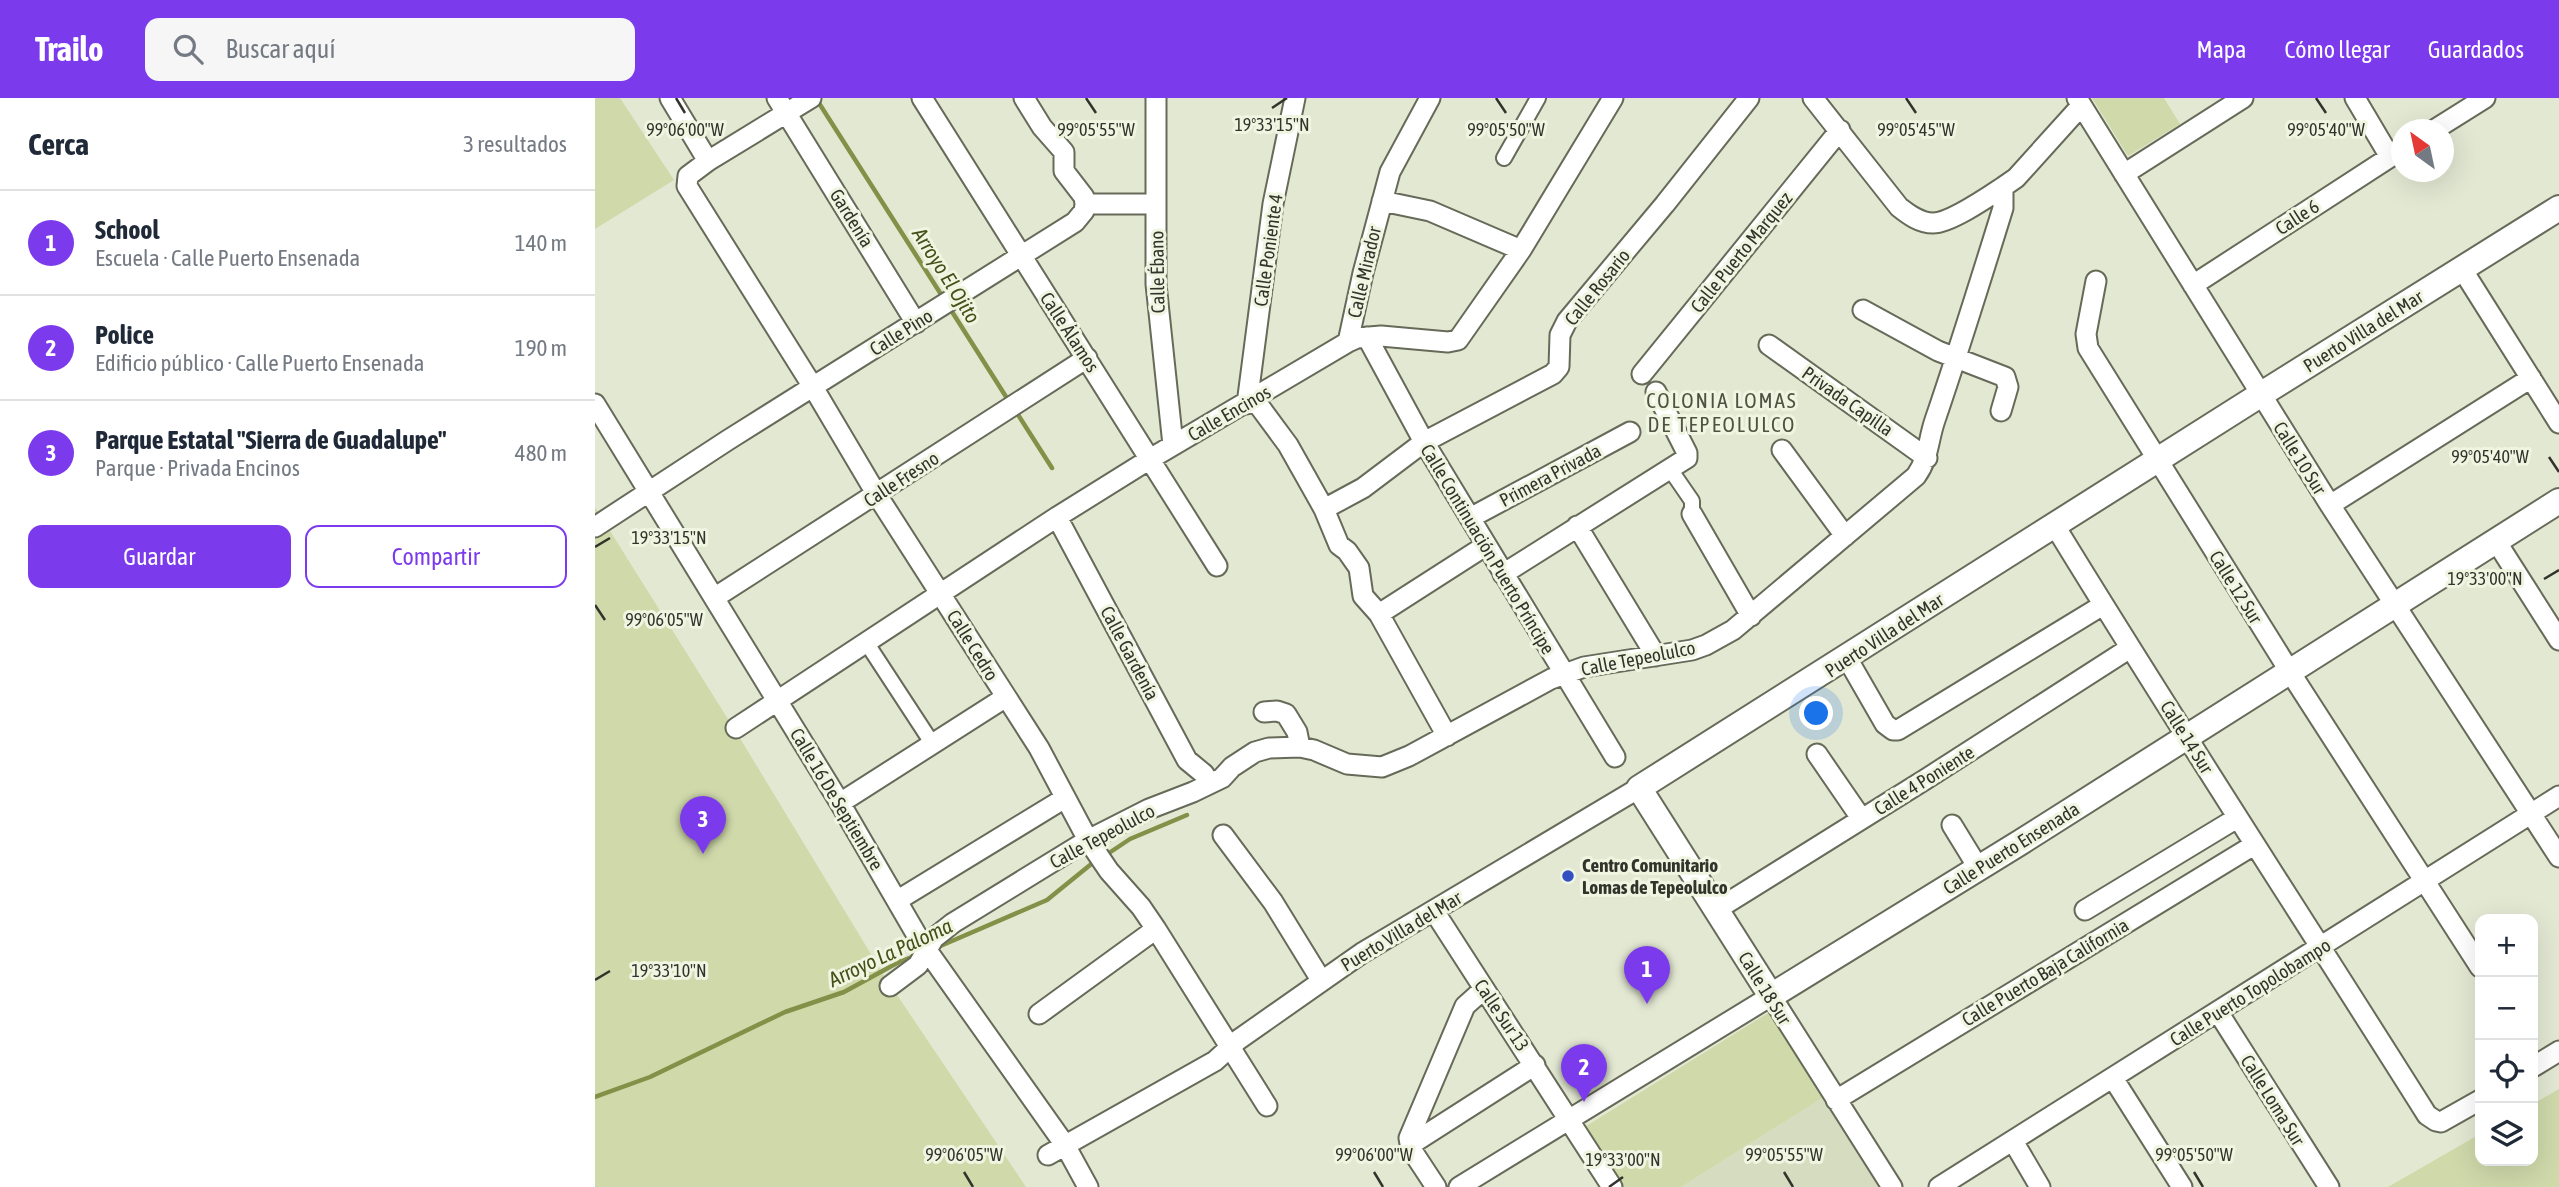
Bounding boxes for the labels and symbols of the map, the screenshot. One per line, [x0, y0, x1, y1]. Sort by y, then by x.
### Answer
text: 19°33'15"N [1234, 114, 1310, 135]
text: 99°06'00"W [646, 119, 724, 140]
text: 99°05'55"W [1057, 119, 1135, 140]
text: 99°05'50"W [1467, 119, 1545, 140]
text: 99°05'45"W [1877, 119, 1955, 140]
text: 99°05'40"W [2287, 119, 2365, 140]
north arrow [2391, 119, 2454, 182]
street label: Gardenía [826, 185, 878, 251]
street label: Calle Puerto Marquez [1686, 187, 1796, 317]
street label: Calle Poniente 4 [1249, 192, 1287, 308]
street label: Calle 6 [2271, 195, 2323, 239]
water label: Arroyo El Ojito [908, 222, 986, 327]
street label: Calle Mirador [1343, 224, 1385, 320]
street label: Calle Ébano [1145, 230, 1169, 313]
street label: Calle Rosario [1560, 245, 1634, 329]
street label: Puerto Villa del Mar [2299, 285, 2427, 377]
street label: Calle Álamos [1036, 288, 1104, 376]
street label: Calle Pino [866, 304, 937, 360]
street label: Privada Capilla [1798, 362, 1898, 440]
street label: Calle Encinos [1184, 380, 1275, 446]
district label: COLONIA LOMAS DE TEPEOLULCO [1646, 388, 1798, 436]
street label: Calle 10 Sur [2269, 418, 2331, 499]
street label: Primera Privada [1495, 439, 1605, 511]
street label: Calle Continuación Puerto Príncipe [1416, 440, 1560, 658]
text: 99°05'40"W [2451, 446, 2529, 467]
street label: Calle Fresno [859, 447, 943, 511]
text: 19°33'15"N [631, 527, 707, 548]
street label: Calle 12 Sur [2205, 547, 2267, 628]
text: 19°33'00"N [2447, 568, 2523, 589]
street label: Puerto Villa del Mar [1821, 588, 1948, 682]
street label: Calle Gardenía [1096, 602, 1164, 704]
street label: Calle Cedro [943, 606, 1003, 684]
text: 99°06'05"W [625, 609, 703, 630]
street label: Calle Tepeolulco [1579, 636, 1697, 680]
your location [1799, 696, 1833, 730]
street label: Calle 14 Sur [2156, 697, 2218, 778]
street label: Calle 16 De Septiembre [786, 724, 888, 874]
street label: Calle 4 Poniente [1870, 741, 1978, 819]
pin: 3 [680, 796, 726, 854]
street label: Calle Puerto Ensenada [1939, 797, 2083, 899]
street label: Calle Tepeolulco [1046, 799, 1158, 873]
place label: Centro Comunitario Lomas de Tepeolulco [1582, 854, 1728, 898]
marker: Centro Comunitario Lomas de Tepeolulco [1560, 868, 1576, 884]
street label: Puerto Villa del Mar [1337, 886, 1466, 976]
water label: Arroyo La Paloma [824, 913, 956, 992]
street label: Calle Puerto Baja California [1958, 914, 2132, 1030]
street label: Calle Puerto Topolobampo [2166, 934, 2334, 1050]
pin: 1 [1624, 946, 1670, 1004]
street label: Calle 18 Sur [1734, 948, 1796, 1029]
text: 19°33'10"N [631, 960, 707, 981]
street label: Calle Sur 13 [1470, 975, 1534, 1055]
pin: 2 [1561, 1044, 1607, 1102]
street label: Calle Loma Sur [2236, 1051, 2310, 1150]
text: 99°06'05"W [925, 1144, 1003, 1165]
text: 99°06'00"W [1335, 1144, 1413, 1165]
text: 99°05'55"W [1745, 1144, 1823, 1165]
text: 99°05'50"W [2155, 1144, 2233, 1165]
text: 19°33'00"N [1585, 1149, 1661, 1170]

